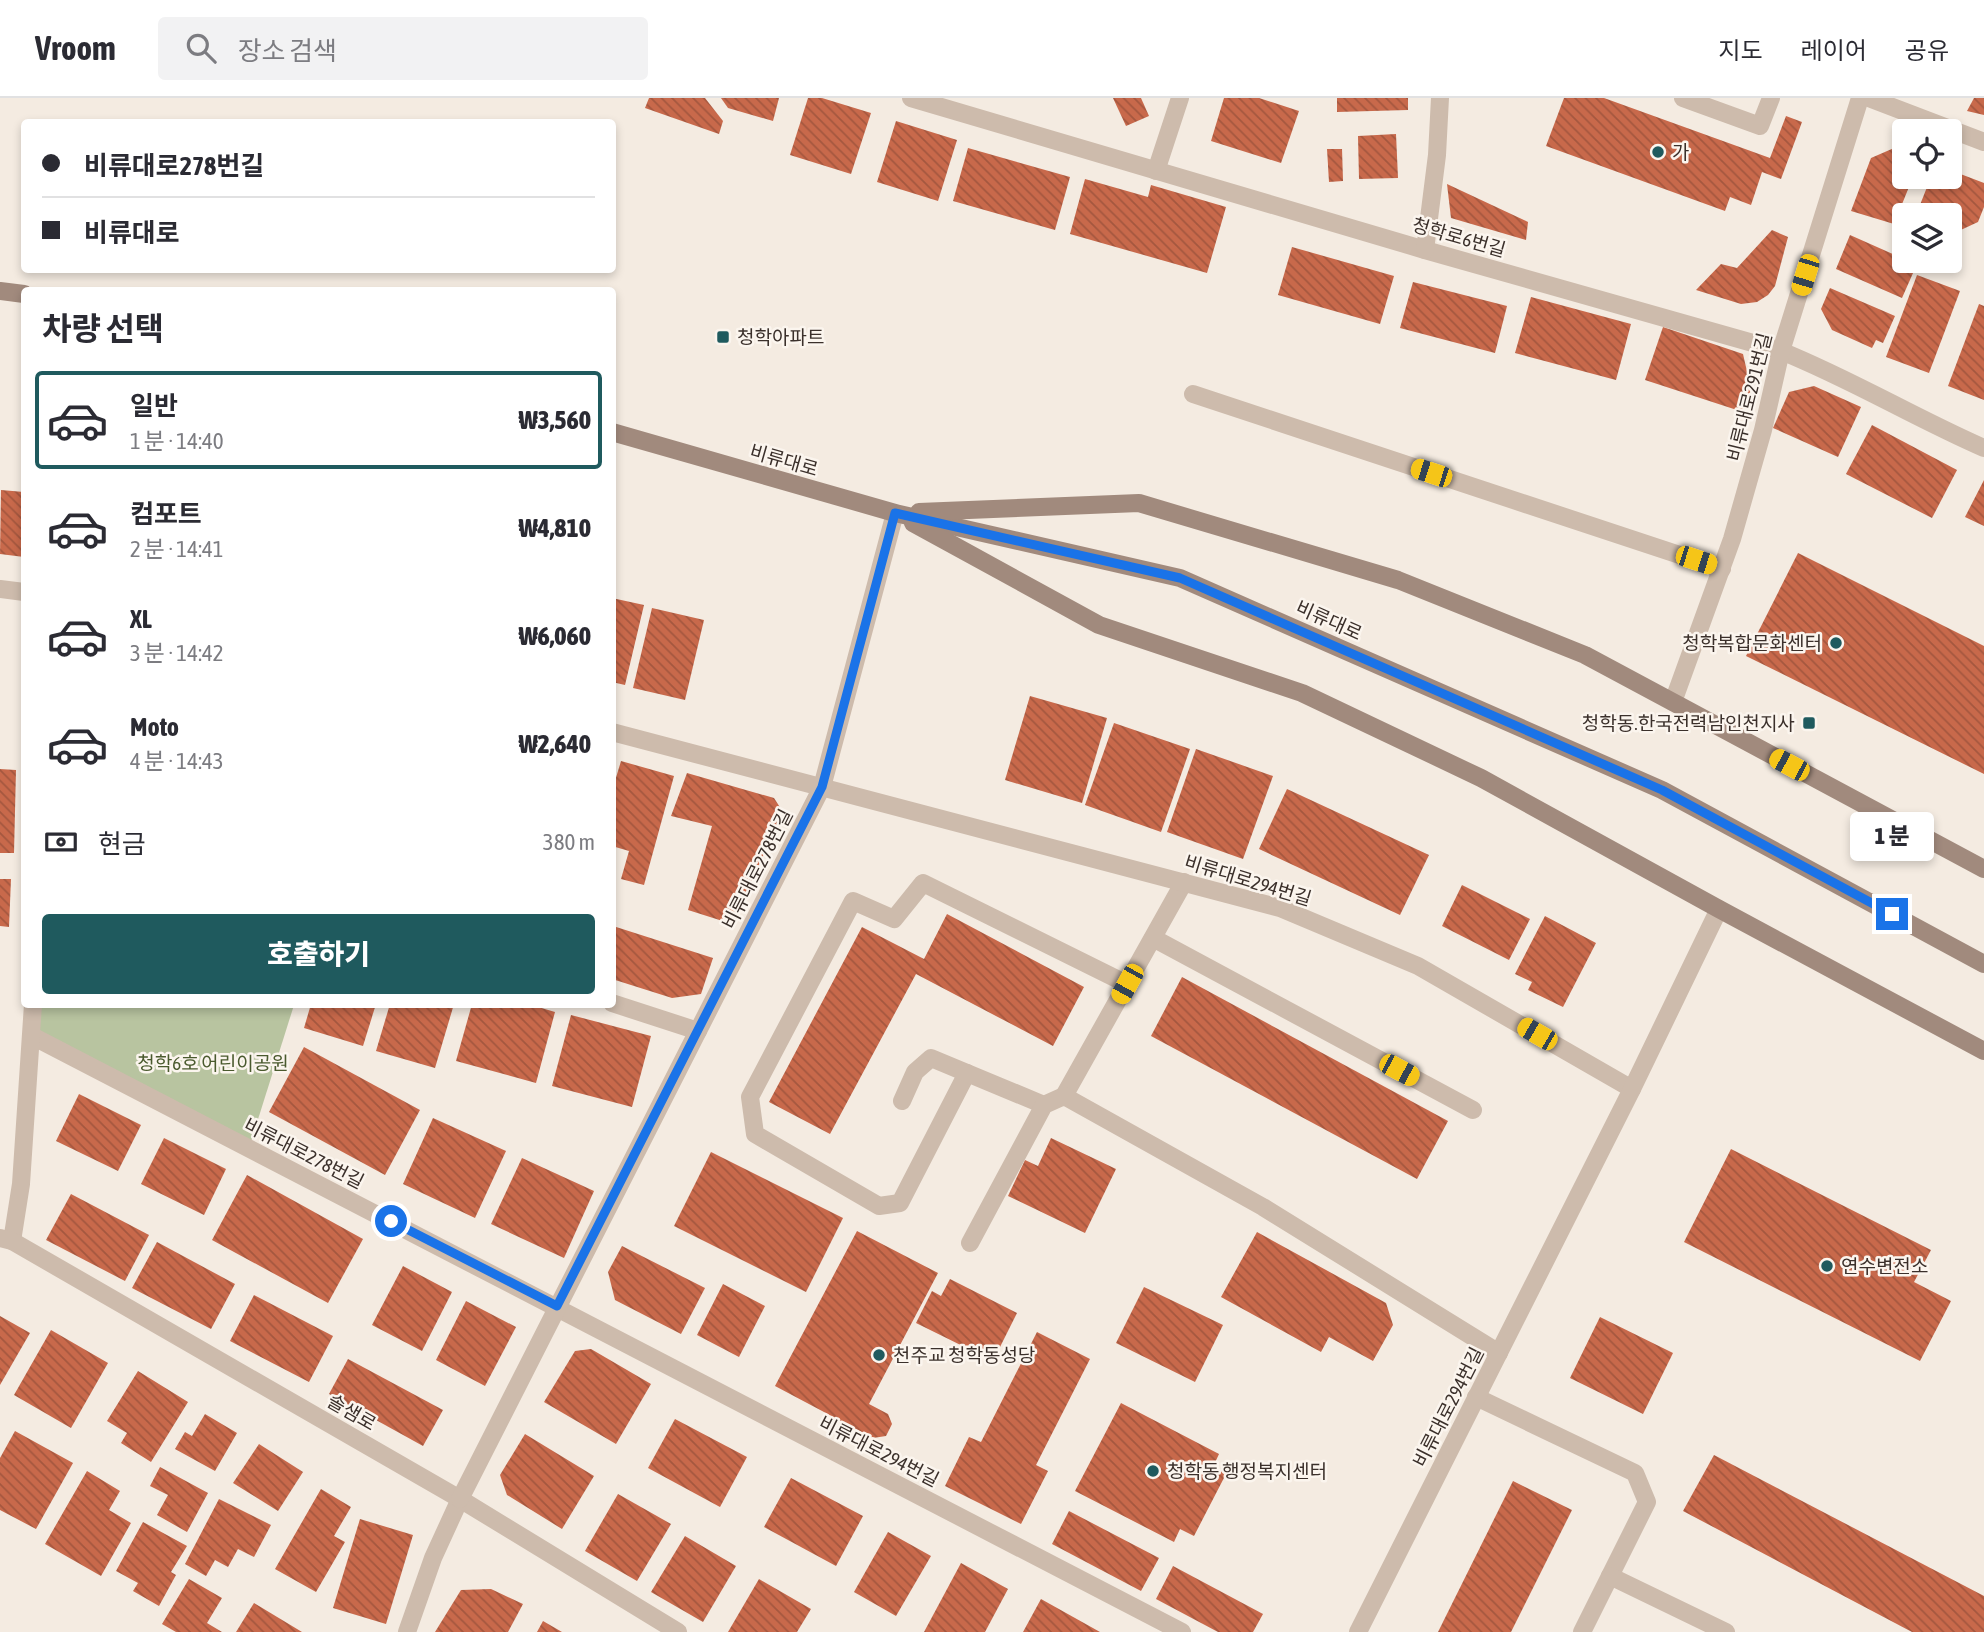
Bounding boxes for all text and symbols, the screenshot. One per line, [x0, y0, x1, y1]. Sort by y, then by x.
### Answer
search box [158, 17, 648, 80]
text: Vroom [35, 29, 116, 67]
icon: search [182, 29, 220, 67]
text: 장소 검색 [238, 36, 337, 66]
text: 지도 [1718, 37, 1763, 64]
text: 레이어 [1801, 37, 1867, 64]
text: 공유 [1905, 37, 1949, 64]
map controls [1892, 119, 1962, 273]
button: locate [1892, 119, 1962, 189]
place label: 가 [1672, 141, 1689, 163]
marker: 가 [1650, 144, 1666, 160]
text: 비류대로278번길 [84, 151, 264, 181]
button: layers [1892, 203, 1962, 273]
street label: 청학로6번길 [1410, 213, 1508, 261]
text: 비류대로 [84, 218, 180, 248]
car [1789, 252, 1822, 298]
text: 차량 선택 [42, 310, 164, 347]
place label: 청학아파트 [737, 326, 824, 348]
marker: 청학아파트 [715, 329, 731, 345]
street label: 비류대로291번길 [1722, 330, 1776, 464]
icon: car [46, 389, 109, 452]
text: 일반 [130, 391, 178, 421]
text: ₩3,560 [519, 405, 591, 435]
text: 1 분 · 14:40 [130, 428, 224, 454]
street label: 비류대로 [747, 440, 821, 480]
car [1408, 457, 1455, 489]
icon: car [46, 497, 109, 560]
text: 컴포트 [130, 499, 202, 529]
text: ₩4,810 [519, 513, 591, 543]
text: 2 분 · 14:41 [130, 536, 224, 562]
car [1673, 544, 1720, 576]
street label: 비류대로 [1293, 596, 1365, 644]
text: XL [130, 604, 152, 634]
icon: car [46, 605, 109, 668]
text: ₩6,060 [519, 621, 591, 651]
place label: 청학복합문화센터 [1682, 632, 1822, 654]
marker: 청학복합문화센터 [1828, 635, 1844, 651]
text: 3 분 · 14:42 [130, 640, 224, 666]
text: Moto [130, 712, 179, 742]
place label: 청학동.한국전력남인천지사 [1582, 712, 1795, 734]
icon: car [46, 713, 109, 776]
marker: 청학동.한국전력남인천지사 [1801, 715, 1817, 731]
text: ₩2,640 [519, 729, 591, 759]
car [1766, 746, 1813, 784]
text: 4 분 · 14:43 [130, 748, 224, 774]
street label: 비류대로278번길 [717, 805, 797, 933]
callout: 1 분 [1850, 812, 1934, 862]
icon: cash [42, 823, 80, 861]
text: 1 분 [1874, 823, 1910, 849]
text: 현금 [98, 829, 146, 859]
text: 380 m [543, 829, 595, 855]
street label: 비류대로294번길 [1182, 850, 1314, 910]
route end [1876, 898, 1908, 930]
button: 호출하기 [42, 914, 595, 994]
car [1108, 961, 1147, 1007]
car [1514, 1014, 1561, 1054]
car [1376, 1051, 1423, 1089]
park label: 청학6호 어린이공원 [137, 1052, 289, 1074]
street label: 비류대로278번길 [240, 1113, 368, 1193]
route start [375, 1205, 407, 1237]
place label: 연수변전소 [1841, 1255, 1928, 1277]
marker: 연수변전소 [1819, 1258, 1835, 1274]
street label: 비류대로294번길 [1408, 1343, 1488, 1471]
place label: 천주교 청학동성당 [893, 1344, 1035, 1366]
marker: 천주교 청학동성당 [871, 1347, 887, 1363]
street label: 솔샘로 [324, 1389, 380, 1435]
street label: 비류대로294번길 [815, 1411, 943, 1491]
place label: 청학동 행정복지센터 [1167, 1460, 1327, 1482]
marker: 청학동 행정복지센터 [1145, 1463, 1161, 1479]

